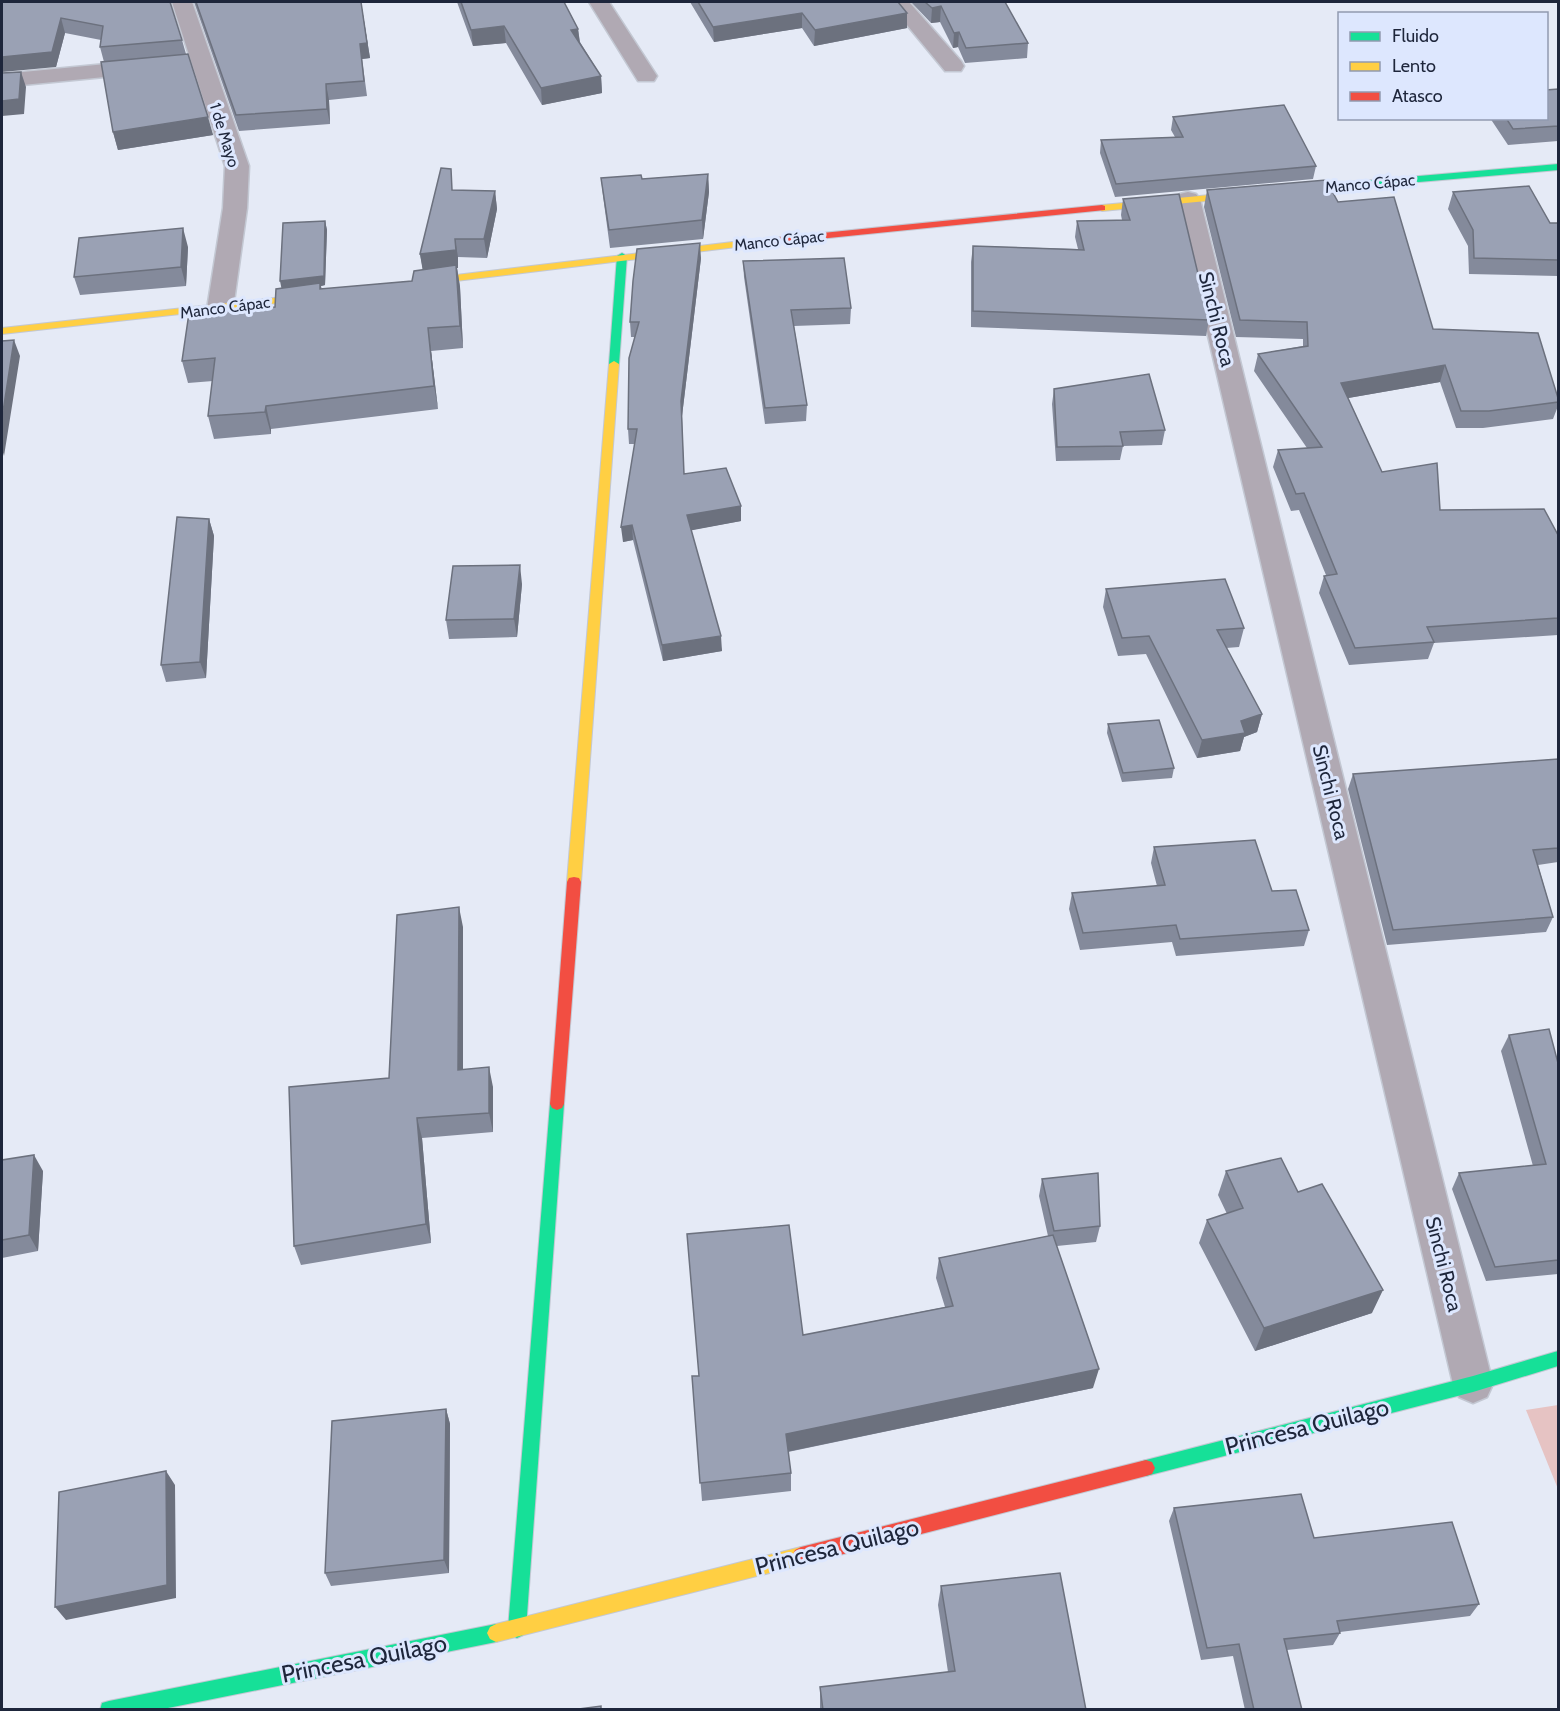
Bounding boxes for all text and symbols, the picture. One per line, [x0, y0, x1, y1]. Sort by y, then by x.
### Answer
legend [1338, 12, 1548, 120]
text: Fluido [1392, 25, 1439, 47]
text: Lento [1392, 55, 1436, 77]
text: Atasco [1392, 85, 1443, 107]
street label: 1 de Mayo [206, 101, 243, 170]
street label: Manco Cápac [1324, 170, 1416, 197]
street label: Manco Cápac [733, 226, 825, 255]
street label: Sinchi Roca [1194, 269, 1240, 369]
street label: Manco Cápac [179, 293, 271, 322]
street label: Sinchi Roca [1308, 742, 1354, 842]
street label: Sinchi Roca [1421, 1214, 1467, 1314]
street label: Princesa Quilago [1222, 1392, 1392, 1461]
street label: Princesa Quilago [752, 1512, 922, 1581]
street label: Princesa Quilago [279, 1628, 449, 1689]

